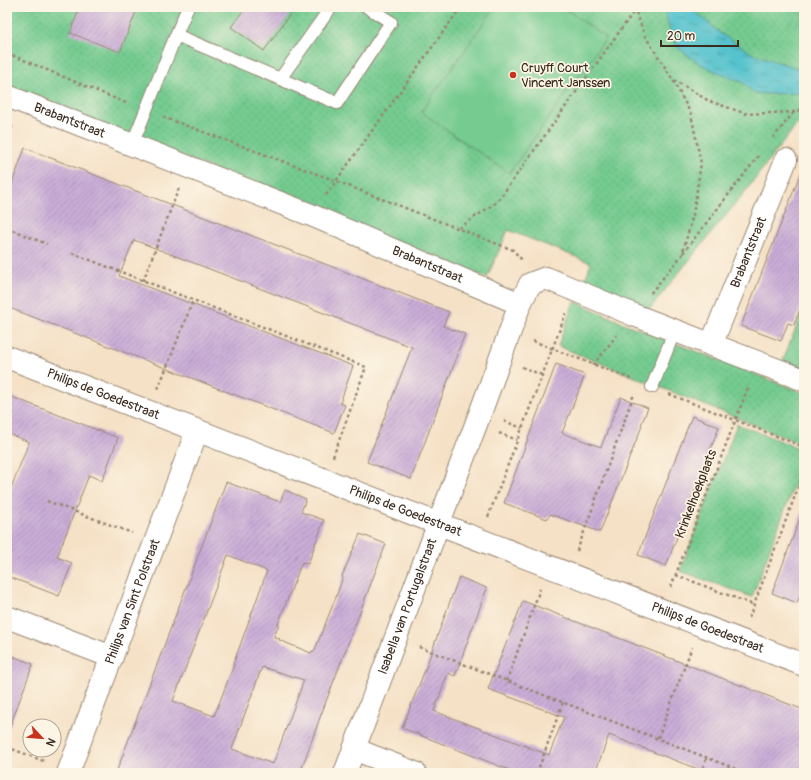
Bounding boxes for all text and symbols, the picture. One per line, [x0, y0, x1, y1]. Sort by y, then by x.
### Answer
scale bar [661, 22, 738, 48]
text: 20 m [667, 29, 696, 44]
place label: Cruyff Court Vincent Janssen [521, 60, 610, 91]
marker: Cruyff Court Vincent Janssen [508, 70, 518, 80]
street label: Brabantstraat [31, 99, 108, 142]
street label: Brabantstraat [727, 214, 770, 290]
street label: Brabantstraat [390, 242, 466, 287]
street label: Philips de Goedestraat [45, 365, 162, 423]
street label: Krinkelhoekplaats [672, 447, 720, 541]
street label: Philips de Goedestraat [347, 482, 465, 540]
street label: Isabella van Portugalstraat [375, 535, 441, 677]
street label: Philips van Sint Polstraat [102, 536, 164, 667]
street label: Philips de Goedestraat [649, 599, 767, 657]
north arrow [22, 718, 62, 758]
text: N [43, 736, 58, 749]

